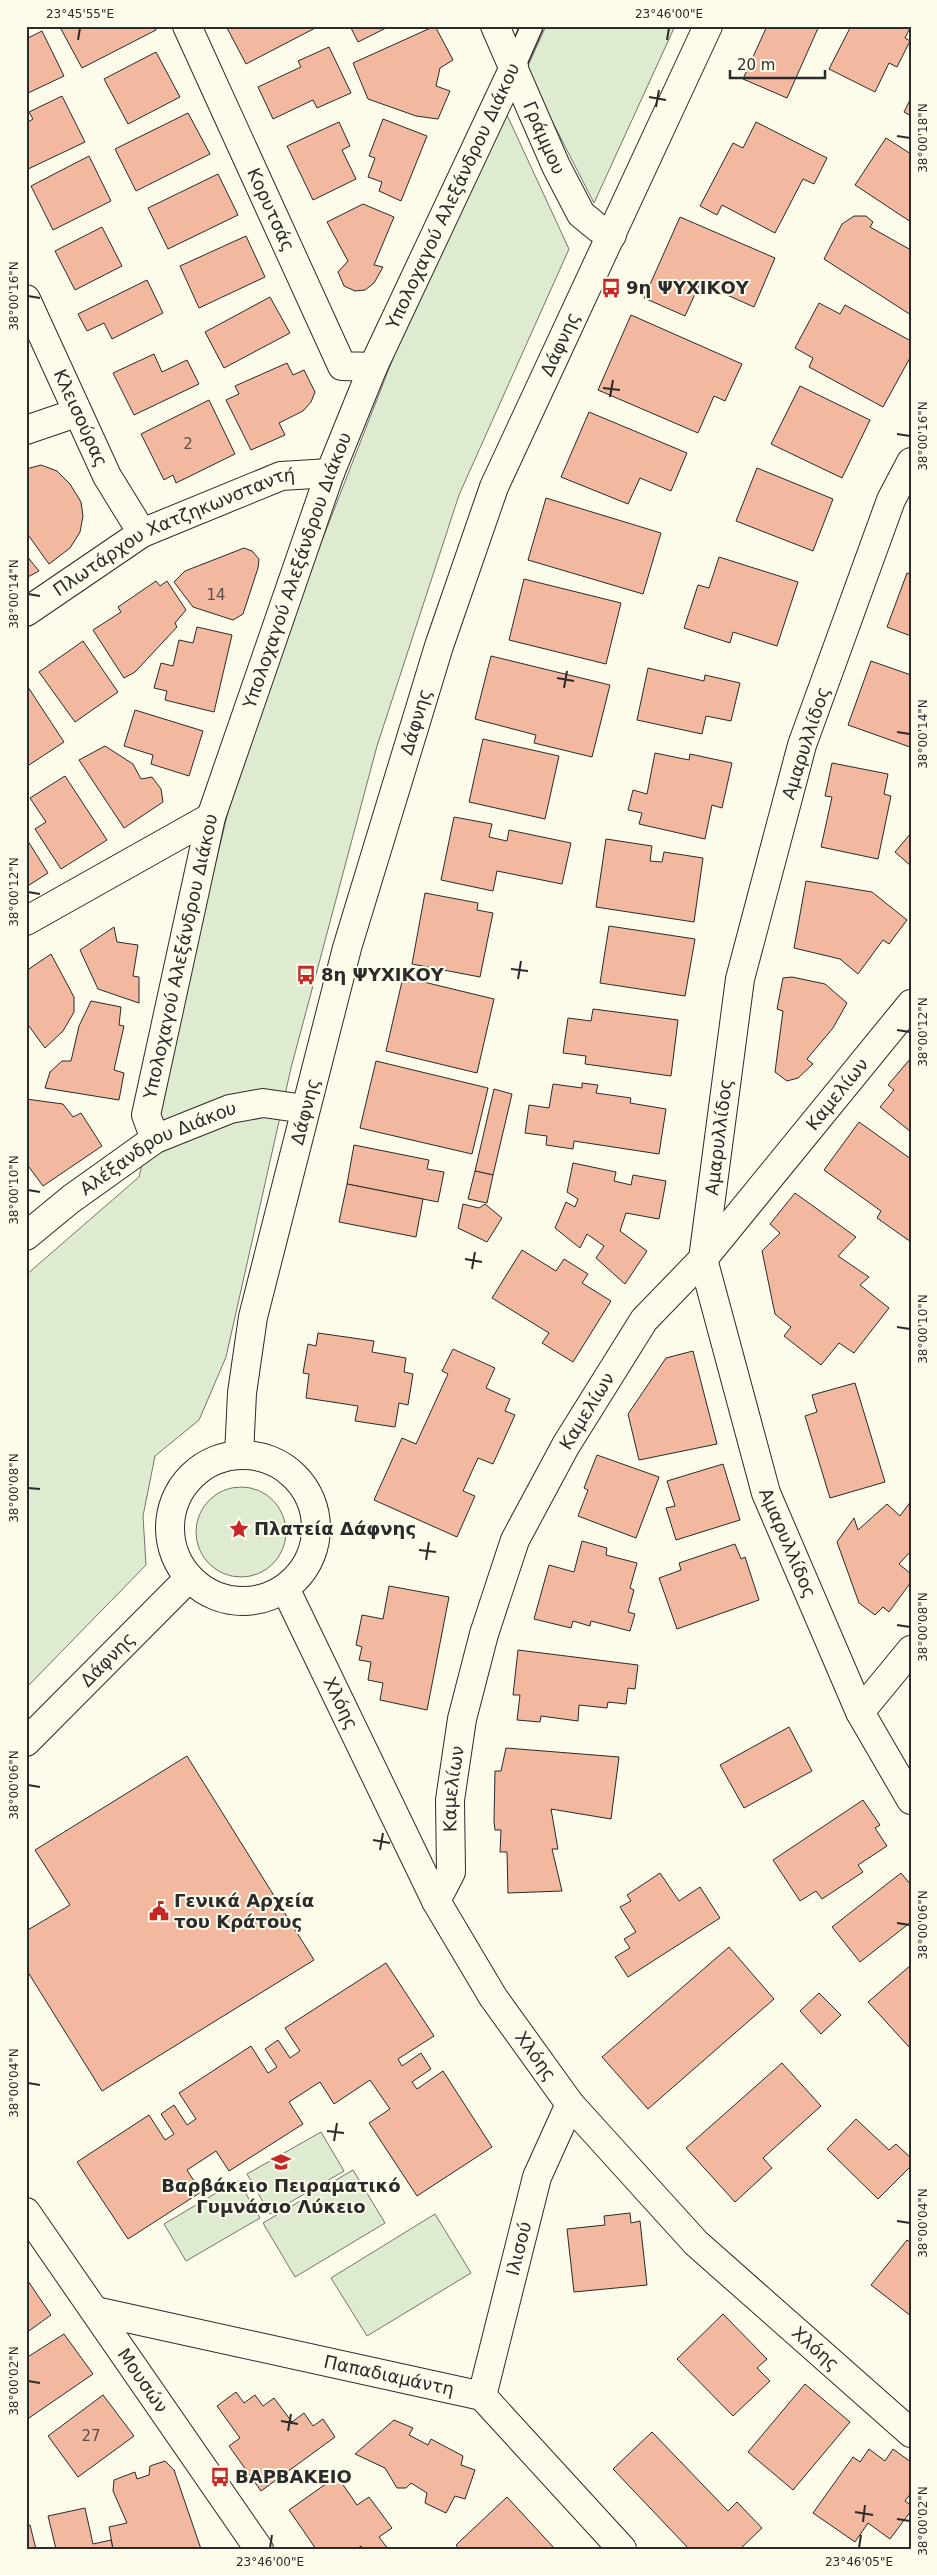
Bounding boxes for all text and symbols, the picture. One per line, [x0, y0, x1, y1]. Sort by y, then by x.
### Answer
text: 23°45'55"E [46, 7, 114, 21]
text: 23°46'00"E [635, 7, 703, 21]
scale bar [730, 48, 824, 80]
text: 20 m [737, 56, 775, 74]
street label: Υπολοχαγού Αλεξάνδρου Διάκου [381, 59, 524, 333]
street label: Γράμμου [519, 98, 570, 178]
text: 38°00'18"N [916, 103, 930, 173]
street label: Κορυτσάς [243, 165, 299, 255]
text: 38°00'16"N [7, 261, 21, 331]
bus stop icon: 9η ΨΥΧΙΚΟΥ [600, 277, 622, 299]
place label: 9η ΨΥΧΙΚΟΥ [626, 277, 750, 298]
street label: Δάφνης [536, 309, 584, 379]
street label: Κλεισούρας [50, 366, 112, 470]
text: 38°00'16"N [916, 401, 930, 471]
street label: Υπολοχαγού Αλεξάνδρου Διάκου [238, 429, 355, 712]
house number: 2 [183, 435, 193, 453]
street label: Πλωτάρχου Χατζηκωνσταντή [49, 464, 296, 600]
text: 38°00'14"N [7, 559, 21, 629]
house number: 14 [206, 586, 226, 604]
street label: Αμαρυλλίδος [777, 684, 834, 802]
street label: Δάφνης [395, 686, 435, 757]
text: 38°00'14"N [916, 699, 930, 769]
street label: Υπολοχαγού Αλεξάνδρου Διάκου [139, 812, 221, 1102]
text: 38°00'12"N [7, 857, 21, 927]
bus stop icon: 8η ΨΥΧΙΚΟΥ [295, 964, 317, 986]
place label: 8η ΨΥΧΙΚΟΥ [321, 964, 445, 985]
text: 38°00'12"N [916, 997, 930, 1067]
street label: Καμελίων [801, 1054, 873, 1134]
street label: Δάφνης [286, 1076, 323, 1147]
street label: Αμαρυλλίδος [701, 1077, 736, 1197]
street label: Αλέξανδρου Διάκου [76, 1097, 238, 1199]
text: 38°00'10"N [7, 1155, 21, 1225]
text: 38°00'10"N [916, 1294, 930, 1364]
street label: Καμελίων [555, 1369, 619, 1453]
text: 38°00'08"N [7, 1453, 21, 1523]
street label: Αμαρυλλίδος [755, 1485, 821, 1601]
place icon: Πλατεία Δάφνης [228, 1518, 250, 1540]
place label: Πλατεία Δάφνης [254, 1518, 416, 1539]
text: 38°00'08"N [916, 1592, 930, 1662]
street label: Δάφνης [76, 1628, 139, 1691]
street label: Χλόης [319, 1673, 363, 1733]
street label: Καμελίων [439, 1744, 468, 1832]
text: 38°00'06"N [7, 1750, 21, 1820]
place label: Γενικά Αρχεία του Κράτους [174, 1890, 314, 1932]
text: 38°00'06"N [916, 1890, 930, 1960]
public building icon: Γενικά Αρχεία του Κράτους [148, 1900, 170, 1922]
street label: Χλόης [511, 2027, 561, 2085]
text: 38°00'04"N [7, 2048, 21, 2118]
school or university icon: Βαρβάκειο Πειραματικό Γυμνάσιο Λύκειο [270, 2151, 292, 2173]
place label: Βαρβάκειο Πειραματικό Γυμνάσιο Λύκειο [161, 2175, 401, 2217]
text: 38°00'04"N [916, 2188, 930, 2258]
street label: Ιλισού [502, 2219, 535, 2278]
street label: Χλόης [788, 2322, 844, 2375]
street label: Μουσών [113, 2344, 173, 2417]
text: 38°00'02"N [7, 2346, 21, 2416]
street label: Παπαδιαμάντη [322, 2351, 456, 2400]
house number: 27 [81, 2427, 101, 2445]
bus stop icon: ΒΑΡΒΑΚΕΙΟ [209, 2466, 231, 2488]
place label: ΒΑΡΒΑΚΕΙΟ [235, 2466, 352, 2487]
text: 38°00'02"N [916, 2486, 930, 2556]
text: 23°46'00"E [236, 2555, 304, 2569]
text: 23°46'05"E [825, 2555, 893, 2569]

